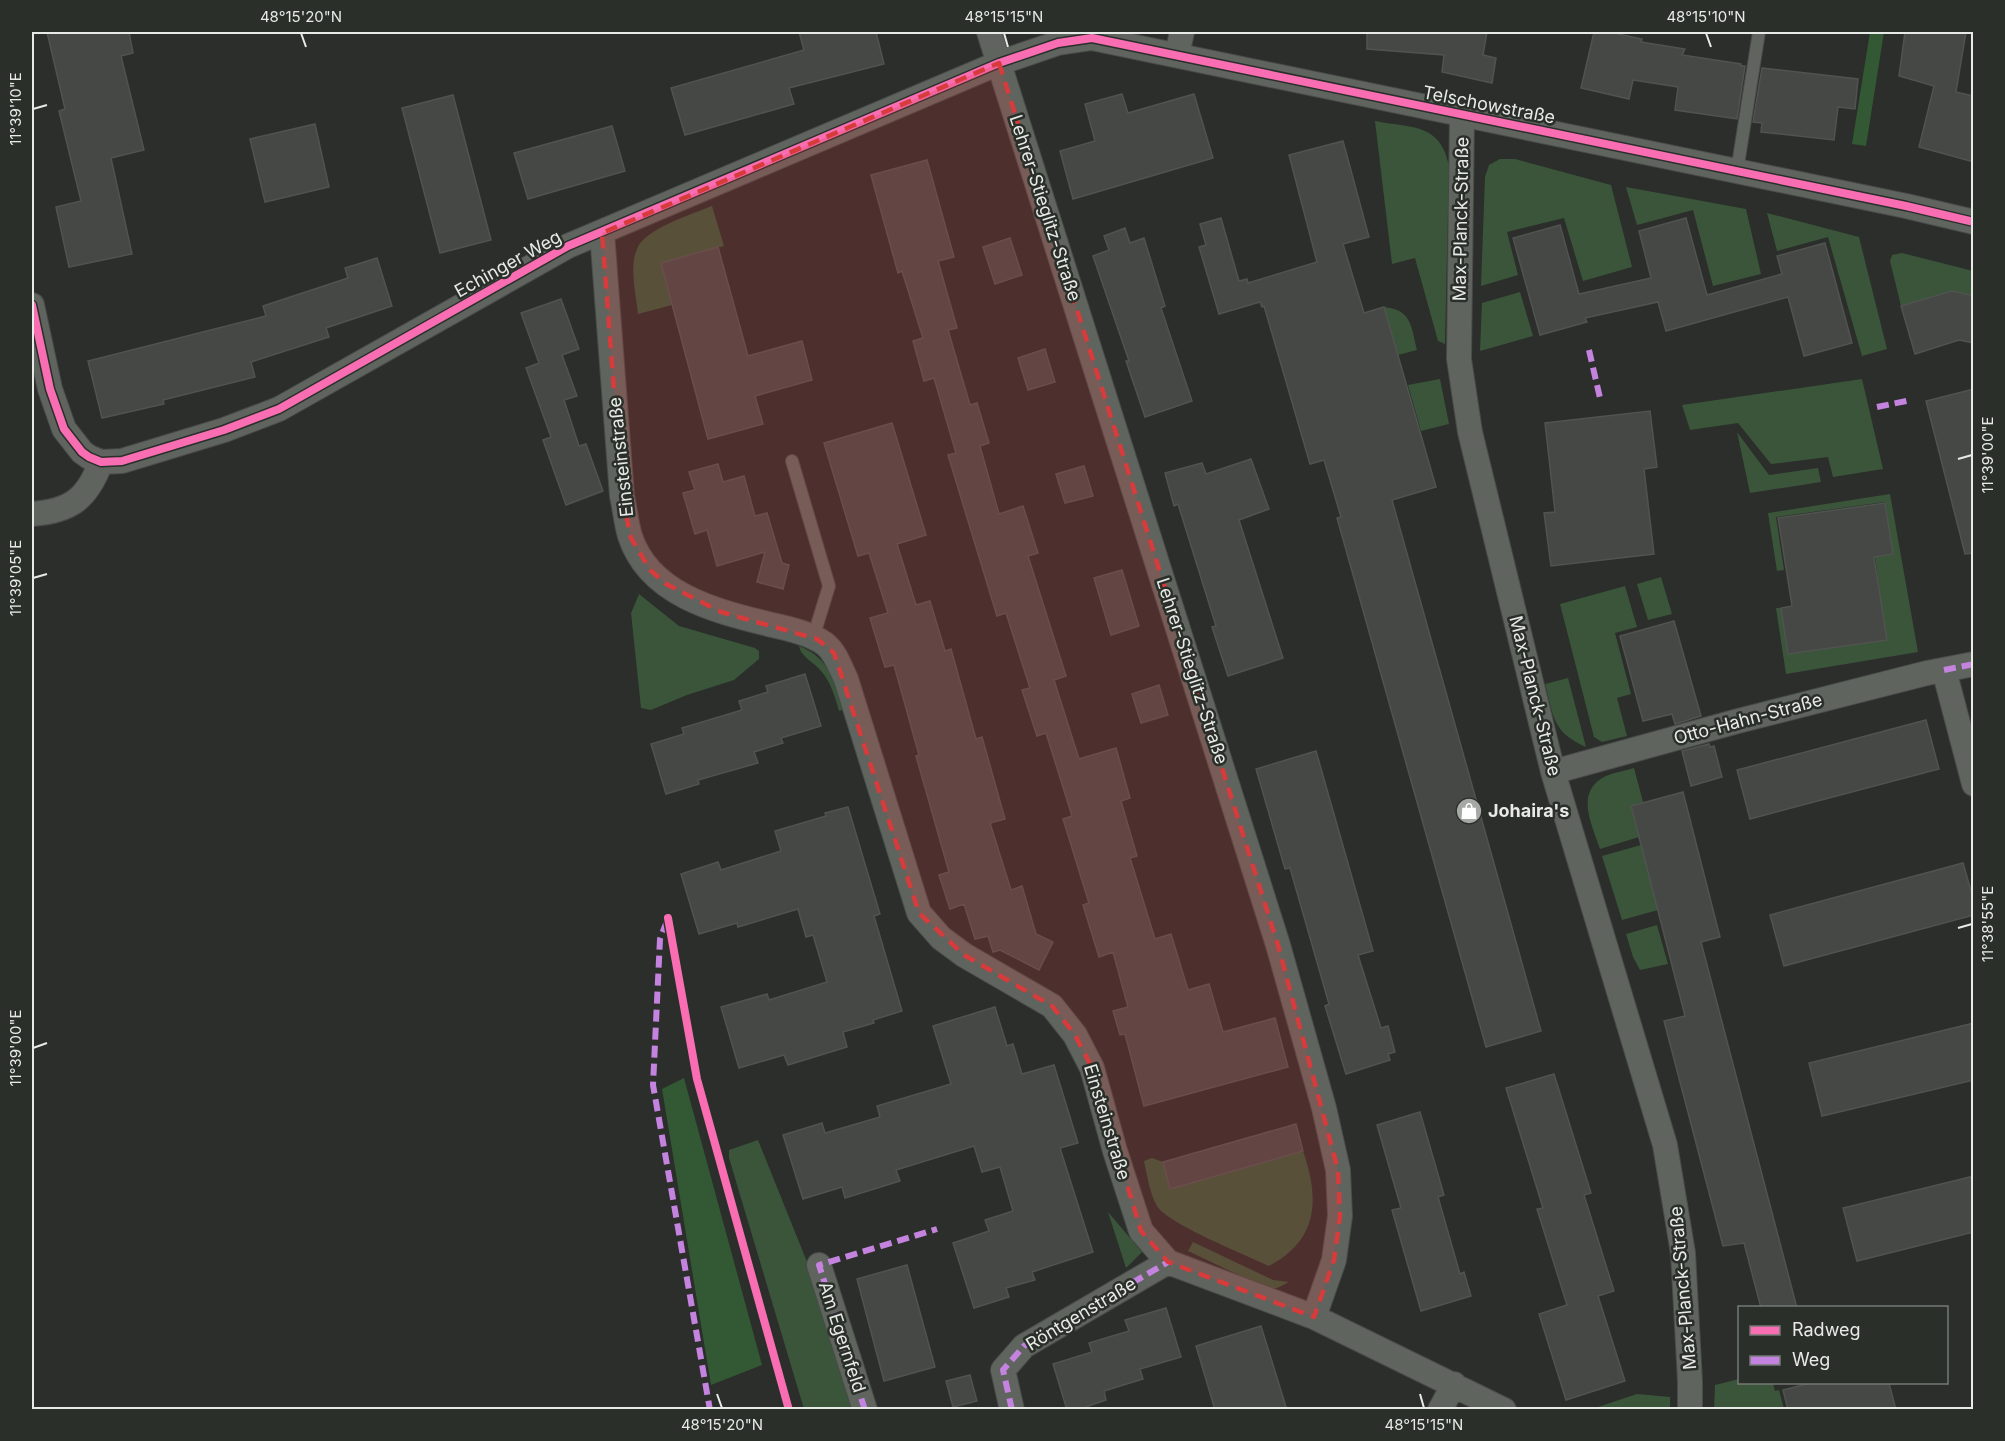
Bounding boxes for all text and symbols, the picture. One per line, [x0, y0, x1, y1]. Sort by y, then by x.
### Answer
text: 48°15'20"N [260, 7, 342, 26]
text: 48°15'15"N [965, 7, 1043, 26]
text: 48°15'10"N [1666, 7, 1746, 26]
text: 11°39'10"E [6, 72, 25, 146]
street label: Telschowstraße [1421, 81, 1557, 128]
street label: Lehrer-Stieglitz-Straße [1005, 112, 1086, 304]
street label: Max-Planck-Straße [1449, 137, 1472, 301]
street label: Echinger Weg [451, 226, 565, 301]
street label: Einsteinstraße [604, 396, 637, 518]
text: 11°39'00"E [1978, 416, 1997, 494]
text: 11°39'05"E [6, 540, 25, 616]
street label: Lehrer-Stieglitz-Straße [1152, 575, 1233, 767]
street label: Max-Planck-Straße [1505, 614, 1566, 778]
street label: Otto-Hahn-Straße [1671, 689, 1824, 748]
shop icon: Johaira's [1454, 796, 1484, 826]
place label: Johaira's [1488, 800, 1569, 821]
text: 11°38'55"E [1978, 886, 1997, 962]
text: 11°39'00"E [6, 1009, 25, 1087]
street label: Einsteinstraße [1080, 1061, 1135, 1182]
street label: Max-Planck-Straße [1665, 1205, 1700, 1371]
street label: Röntgenstraße [1022, 1273, 1140, 1355]
street label: Am Egernfeld [815, 1279, 870, 1395]
legend [1738, 1306, 1948, 1384]
text: Radweg [1792, 1319, 1861, 1340]
text: Weg [1792, 1349, 1830, 1370]
text: 48°15'20"N [681, 1415, 763, 1434]
text: 48°15'15"N [1385, 1415, 1463, 1434]

